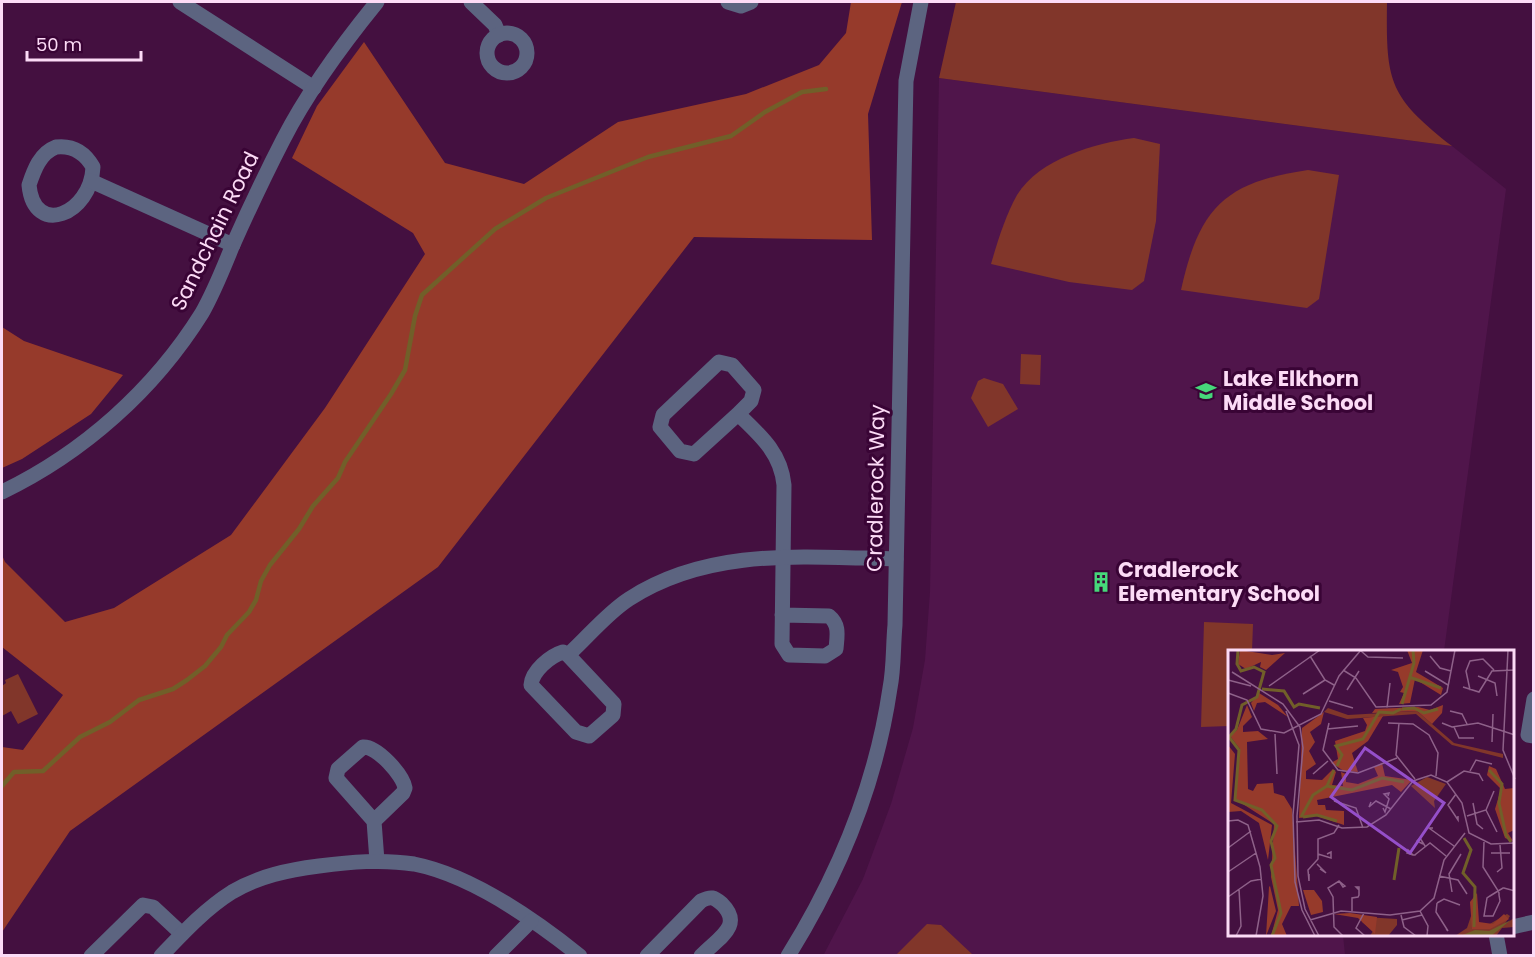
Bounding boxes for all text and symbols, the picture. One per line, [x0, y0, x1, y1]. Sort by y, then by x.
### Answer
scale bar [27, 24, 141, 62]
text: 50 m [36, 32, 82, 57]
street label: Sandchain Road [164, 147, 266, 315]
place label: Lake Elkhorn Middle School [1223, 364, 1373, 417]
school or university icon: Lake Elkhorn Middle School [1194, 379, 1218, 403]
street label: Cradlerock Way [860, 404, 891, 572]
place label: Cradlerock Elementary School [1118, 555, 1320, 608]
building icon: Cradlerock Elementary School [1089, 570, 1113, 594]
inset map [1228, 650, 1514, 936]

